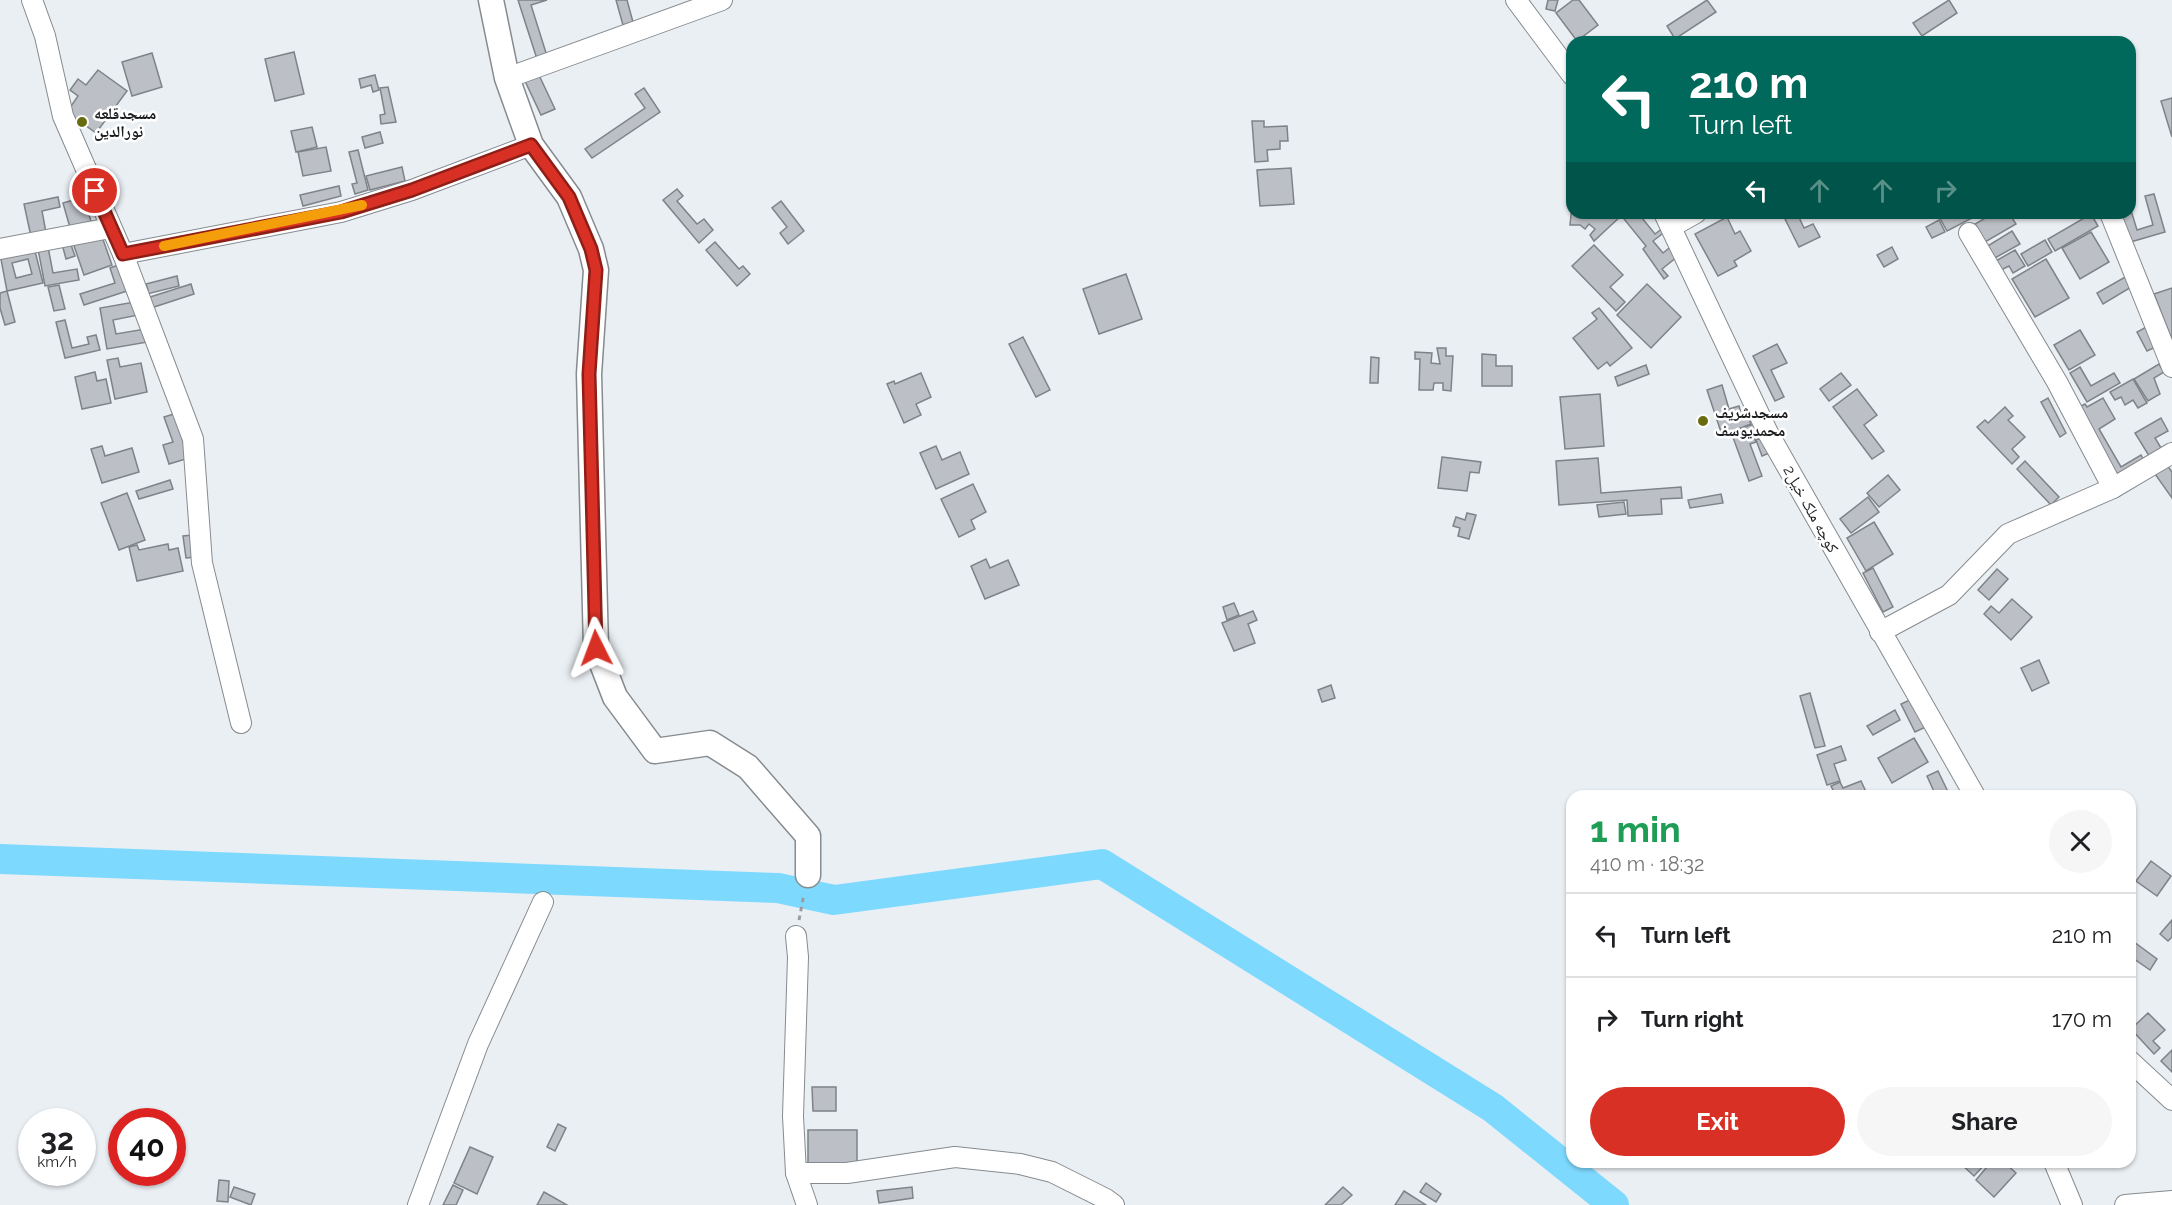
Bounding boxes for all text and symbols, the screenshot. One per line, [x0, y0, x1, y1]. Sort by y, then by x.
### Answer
text: 210 m [1689, 59, 1808, 108]
icon: left [1590, 60, 1668, 138]
place label: مسجدقلعه نورالدین [94, 104, 156, 141]
text: Turn left [1689, 109, 1792, 140]
marker: مسجدقلعه نورالدین [75, 115, 89, 129]
pin [69, 165, 120, 216]
icon: arrive [78, 174, 111, 207]
icon: left [1740, 174, 1773, 207]
icon: ahead [1803, 174, 1836, 207]
icon: ahead [1866, 174, 1899, 207]
icon: right [1929, 174, 1962, 207]
place label: مسجدشریف محمدیوسف [1715, 403, 1788, 440]
marker: مسجدشریف محمدیوسف [1696, 414, 1710, 428]
street label: کوچه ملک خیل2 [1778, 462, 1843, 557]
position arrow [564, 616, 628, 680]
text: 1 min [1590, 808, 1681, 850]
button: close [2049, 810, 2112, 873]
text: 410 m · 18:32 [1590, 852, 1704, 876]
icon: left [1590, 919, 1623, 952]
text: Turn left [1641, 922, 1731, 948]
text: 210 m [2052, 922, 2112, 948]
icon: right [1590, 1003, 1623, 1036]
text: Turn right [1641, 1006, 1744, 1032]
text: 170 m [2052, 1006, 2112, 1032]
button: Exit [1590, 1087, 1845, 1156]
button: Share [1857, 1087, 2112, 1156]
speed limit sign: 40 [108, 1108, 186, 1186]
text: 32 [40, 1122, 74, 1157]
text: km/h [37, 1153, 77, 1171]

